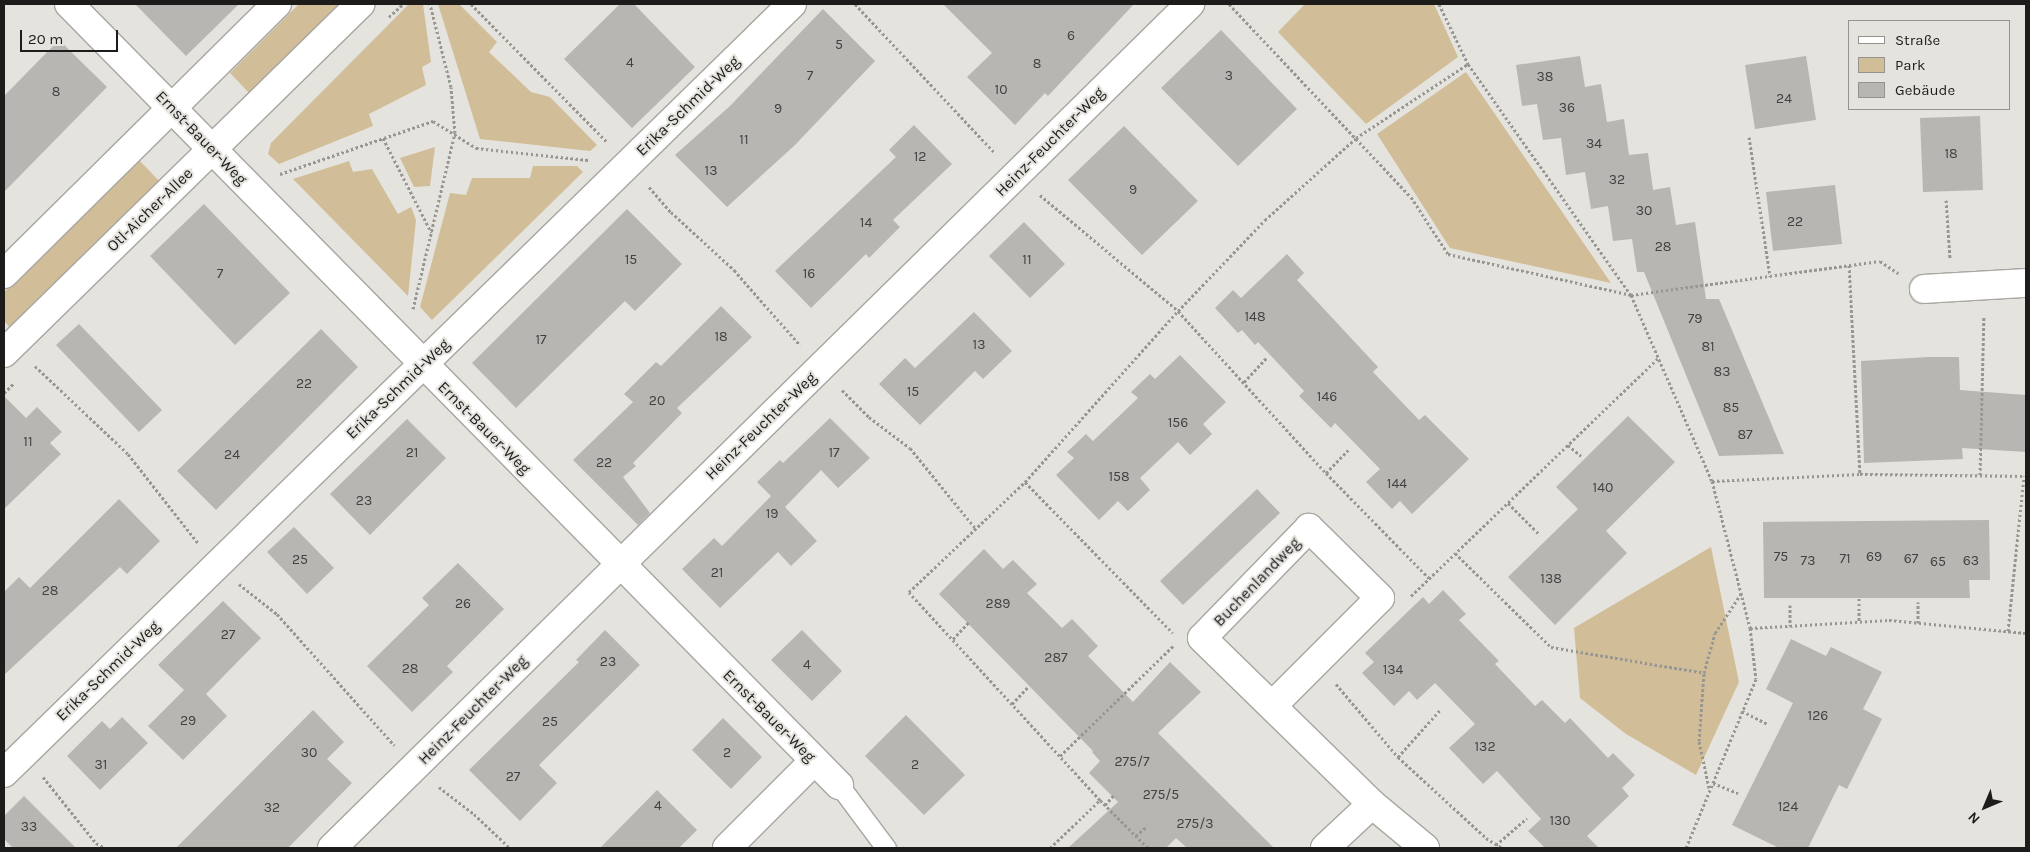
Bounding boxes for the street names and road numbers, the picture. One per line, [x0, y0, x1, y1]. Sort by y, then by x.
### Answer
street label: Erika-Schmid-Weg [632, 52, 744, 160]
street label: Heinz-Feuchter-Weg [991, 83, 1109, 201]
street label: Ernst-Bauer-Weg [151, 87, 251, 189]
street label: Otl-Aicher-Allee [103, 164, 197, 256]
street label: Erika-Schmid-Weg [342, 335, 454, 443]
street label: Heinz-Feuchter-Weg [702, 368, 820, 484]
street label: Ernst-Bauer-Weg [434, 378, 534, 478]
street label: Buchenlandweg [1210, 533, 1304, 631]
street label: Erika-Schmid-Weg [52, 617, 164, 725]
street label: Heinz-Feuchter-Weg [414, 651, 532, 769]
street label: Ernst-Bauer-Weg [719, 666, 819, 766]

